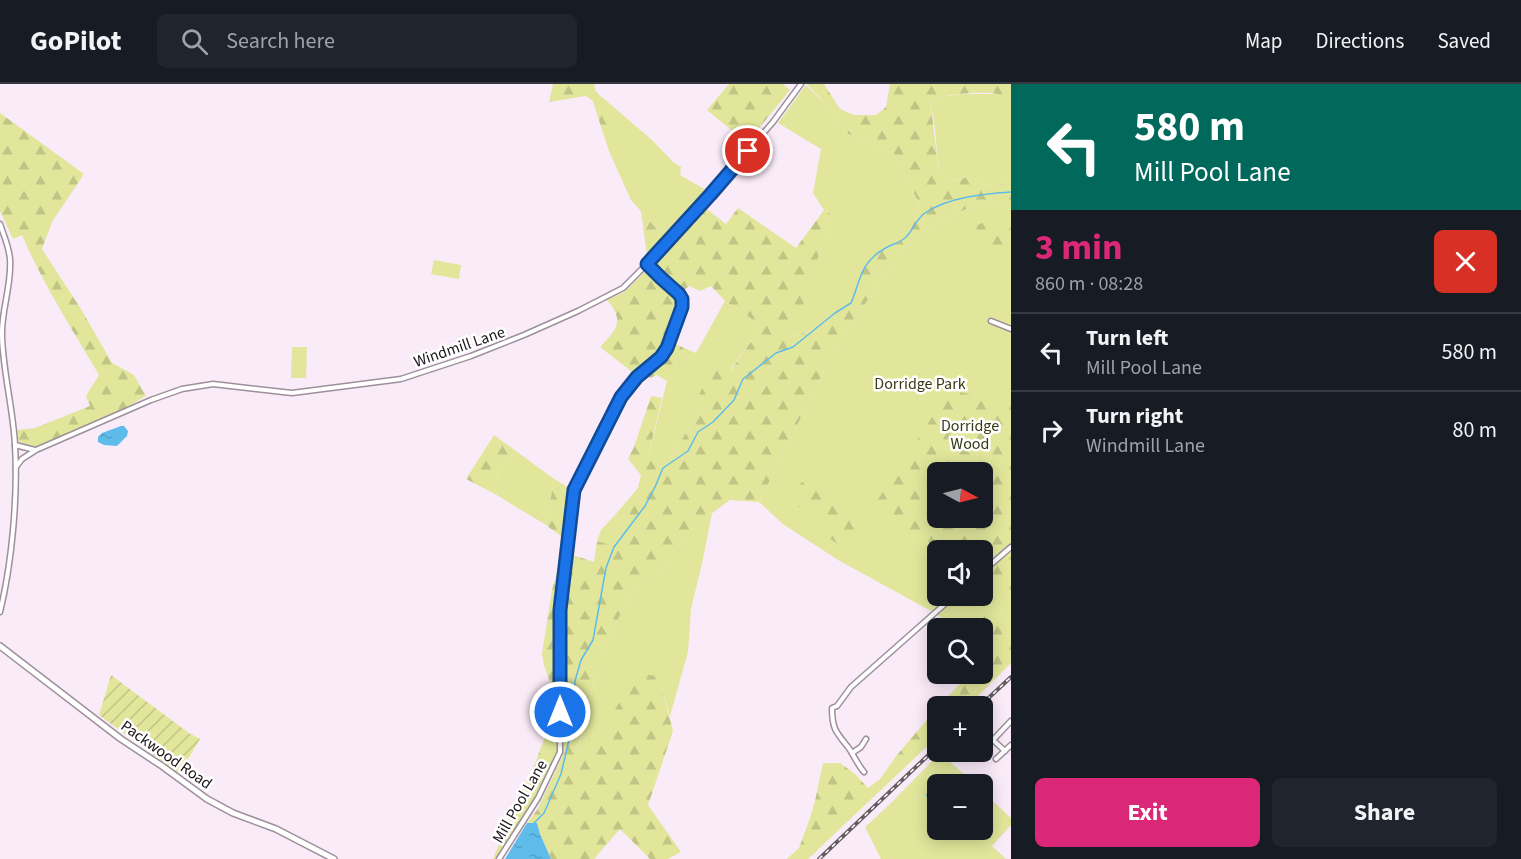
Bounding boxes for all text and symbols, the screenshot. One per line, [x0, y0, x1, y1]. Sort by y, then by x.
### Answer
search box [157, 14, 577, 68]
text: GoPilot [30, 21, 121, 61]
icon: search [178, 25, 211, 58]
text: Search here [226, 25, 335, 57]
text: Map [1245, 26, 1283, 56]
text: Directions [1316, 26, 1404, 56]
text: Saved [1437, 26, 1491, 56]
text: 580 m [1134, 97, 1245, 157]
icon: left [1035, 108, 1113, 186]
pin [722, 125, 773, 176]
icon: arrive [731, 134, 764, 167]
text: Mill Pool Lane [1134, 153, 1291, 192]
text: 3 min [1035, 222, 1123, 273]
button: close [1434, 230, 1497, 293]
text: 860 m · 08:28 [1035, 270, 1143, 298]
street label: Windmill Lane [411, 321, 508, 373]
text: Turn left [1086, 322, 1168, 354]
icon: left [1035, 336, 1068, 369]
text: 580 m [1442, 336, 1497, 368]
text: Mill Pool Lane [1086, 354, 1202, 382]
park label: Dorridge Park [874, 373, 966, 395]
text: Turn right [1086, 400, 1183, 432]
icon: right [1035, 414, 1068, 447]
text: 80 m [1452, 414, 1497, 446]
park label: Dorridge Wood [941, 415, 999, 455]
text: Windmill Lane [1086, 432, 1205, 460]
north arrow [927, 462, 993, 528]
map controls [927, 462, 993, 840]
button: sound [927, 540, 993, 606]
button: search [927, 618, 993, 684]
position arrow [528, 680, 592, 744]
button: + [927, 696, 993, 762]
street label: Packwood Road [116, 715, 217, 794]
street label: Mill Pool Lane [487, 756, 553, 847]
button: − [927, 774, 993, 840]
button: Exit [1035, 778, 1260, 847]
button: Share [1272, 778, 1497, 847]

